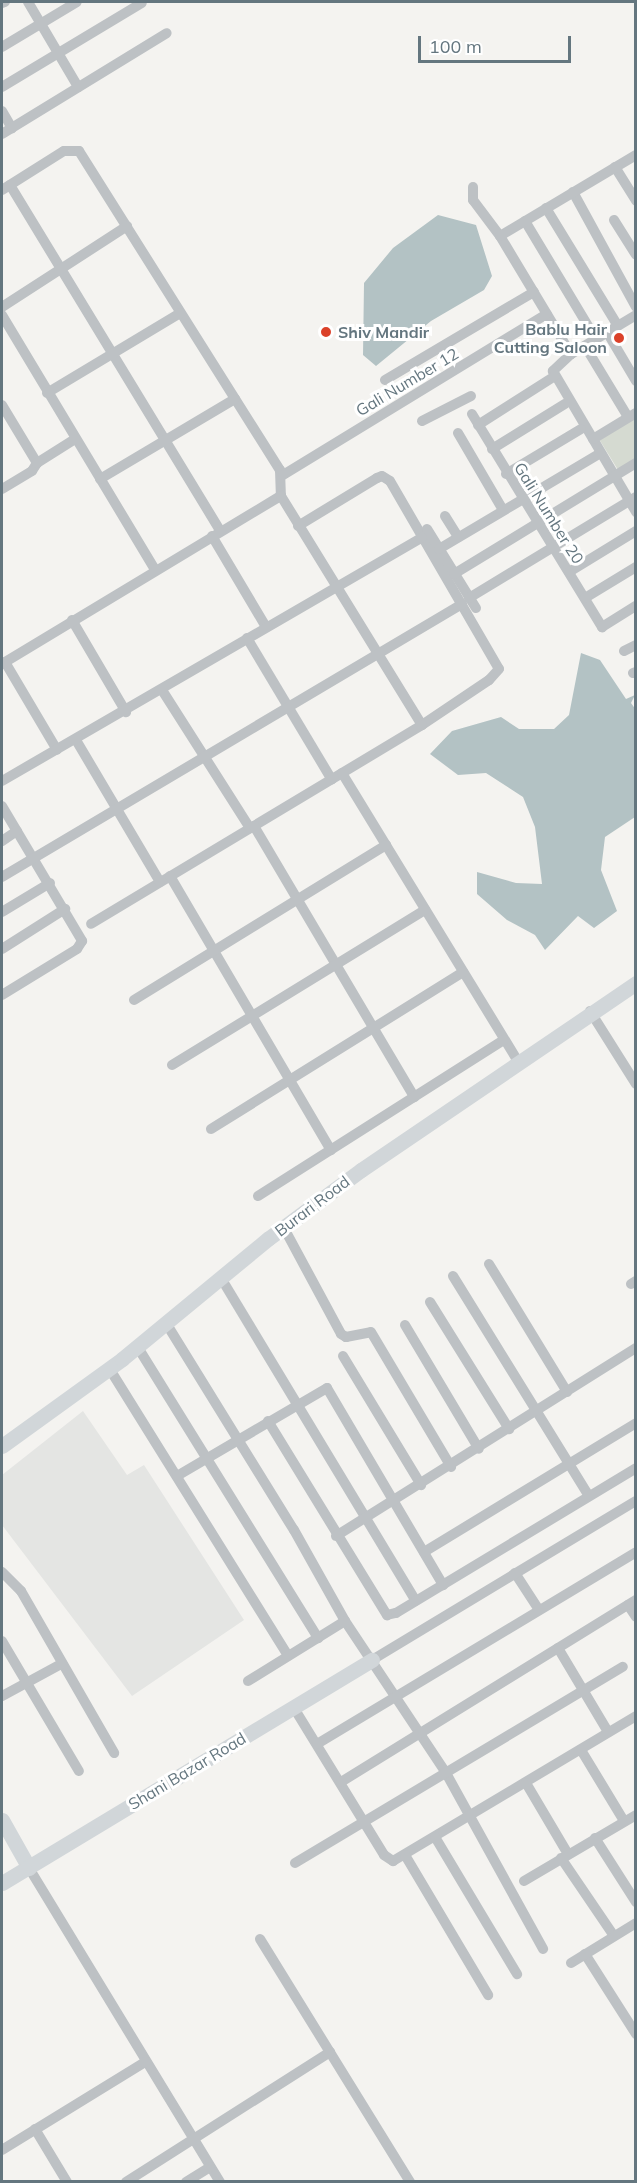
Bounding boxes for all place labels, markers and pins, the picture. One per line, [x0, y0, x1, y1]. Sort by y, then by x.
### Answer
place label: Bablu Hair Cutting Saloon [494, 319, 607, 357]
place label: Shiv Mandir [338, 322, 429, 342]
marker: Shiv Mandir [319, 325, 333, 339]
marker: Bablu Hair Cutting Saloon [612, 331, 626, 345]

